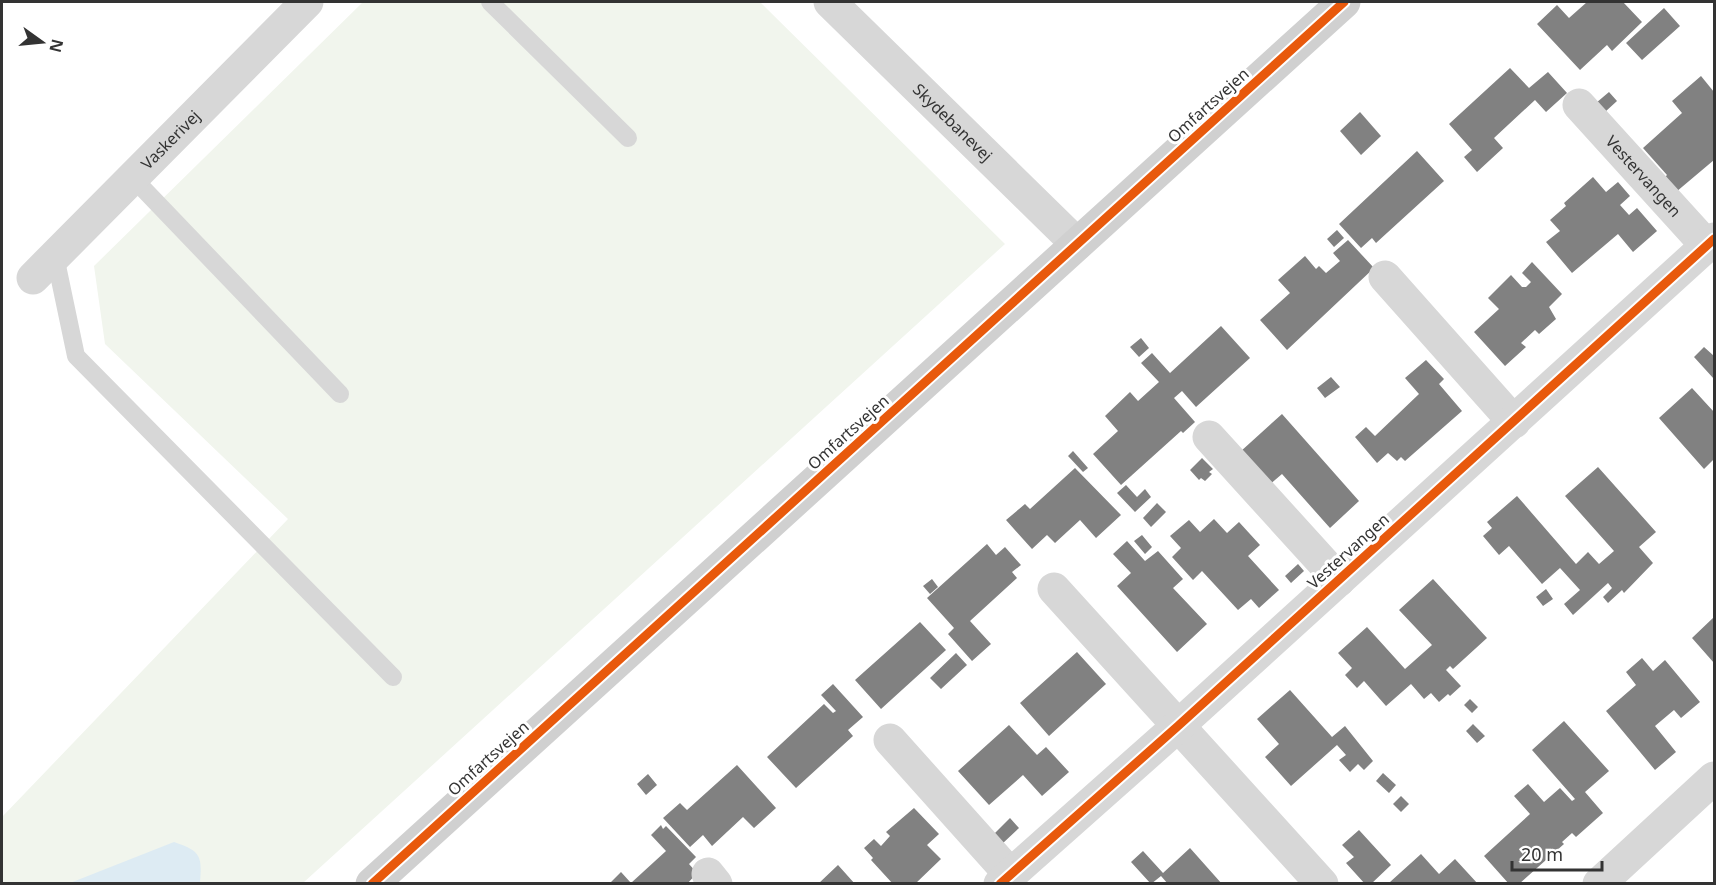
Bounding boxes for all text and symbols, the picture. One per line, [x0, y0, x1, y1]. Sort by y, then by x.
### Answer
north arrow [12, 12, 72, 72]
text: N [44, 37, 69, 55]
street label: Omfartsvejen [1163, 63, 1253, 147]
street label: Skydebanevej [908, 78, 997, 166]
street label: Vaskerivej [136, 105, 205, 174]
street label: Vestervangen [1601, 130, 1686, 222]
street label: Omfartsvejen [803, 390, 893, 474]
street label: Vestervangen [1302, 508, 1394, 594]
street label: Omfartsvejen [443, 716, 533, 800]
scale bar [1512, 834, 1602, 872]
text: 20 m [1521, 842, 1563, 866]

